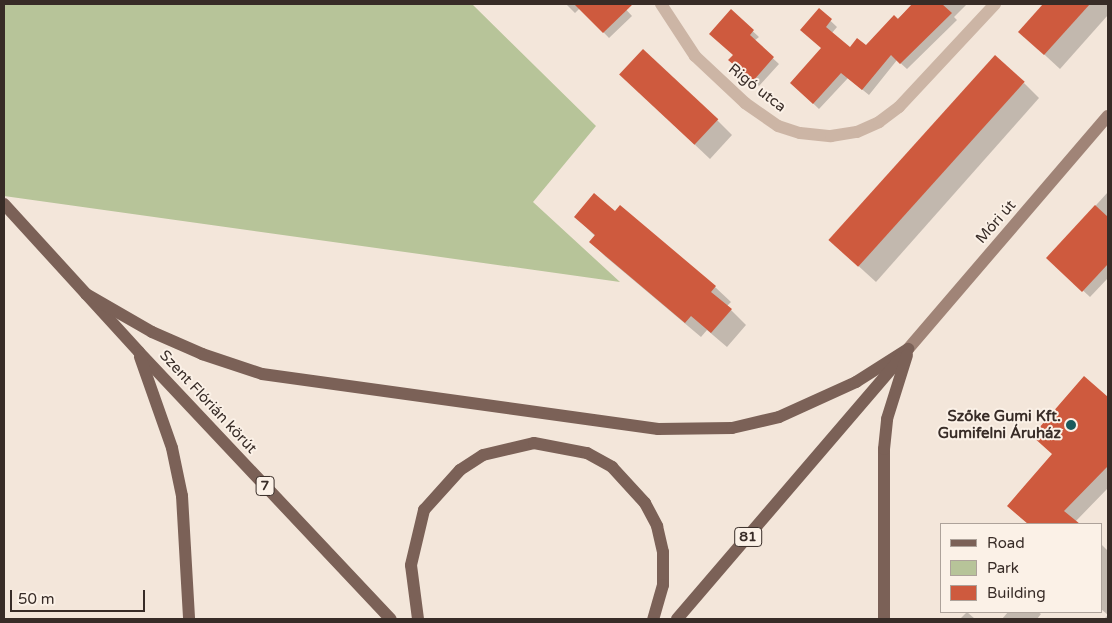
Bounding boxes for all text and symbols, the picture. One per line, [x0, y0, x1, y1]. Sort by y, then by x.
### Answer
street label: Rigó utca [725, 60, 789, 116]
street label: Móri út [972, 197, 1020, 247]
street label: Szent Flórián körút [156, 347, 260, 457]
place label: Szőke Gumi Kft. Gumifelni Áruház [938, 407, 1061, 442]
marker: Szőke Gumi Kft. Gumifelni Áruház [1065, 419, 1077, 431]
road number: 7 [255, 474, 275, 498]
legend [940, 523, 1102, 613]
road number: 81 [733, 526, 763, 548]
text: Road [987, 534, 1025, 552]
text: Park [987, 559, 1019, 577]
scale bar [12, 580, 148, 612]
text: Building [987, 584, 1046, 602]
text: 50 m [18, 590, 55, 608]

